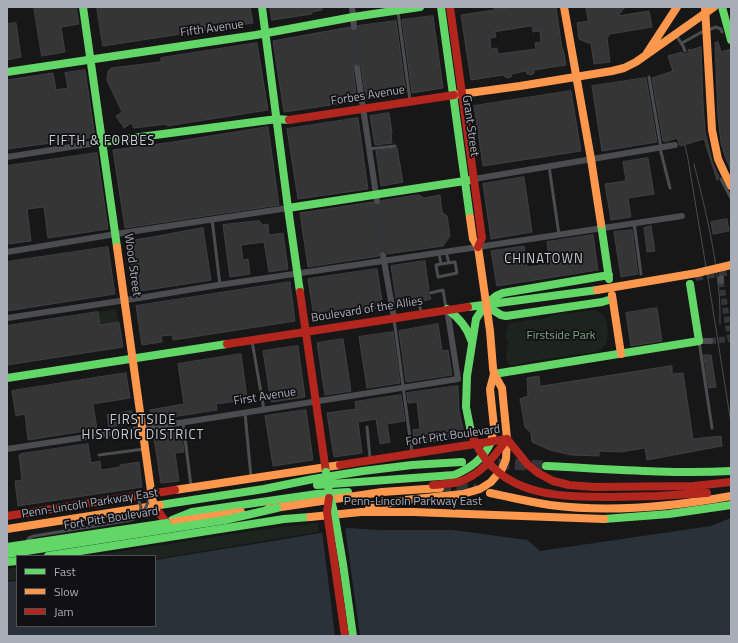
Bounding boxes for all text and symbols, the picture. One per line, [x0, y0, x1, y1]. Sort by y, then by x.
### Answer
street label: Fifth Avenue [179, 17, 245, 41]
street label: Forbes Avenue [330, 83, 406, 109]
street label: Grant Street [459, 94, 481, 158]
district label: FIFTH & FORBES [49, 134, 155, 150]
street label: Wood Street [120, 233, 144, 297]
district label: CHINATOWN [504, 252, 584, 268]
street label: Boulevard of the Allies [310, 294, 424, 326]
park label: Firstside Park [526, 329, 596, 343]
street label: First Avenue [233, 385, 297, 409]
district label: FIRSTSIDE HISTORIC DISTRICT [82, 413, 204, 444]
street label: Fort Pitt Boulevard [405, 422, 501, 450]
street label: Penn-Lincoln Parkway East [21, 486, 159, 522]
street label: Penn-Lincoln Parkway East [344, 495, 482, 509]
street label: Fort Pitt Boulevard [63, 504, 159, 534]
legend [16, 555, 156, 627]
text: Fast [54, 562, 76, 581]
text: Slow [54, 582, 79, 601]
text: Jam [54, 602, 74, 621]

